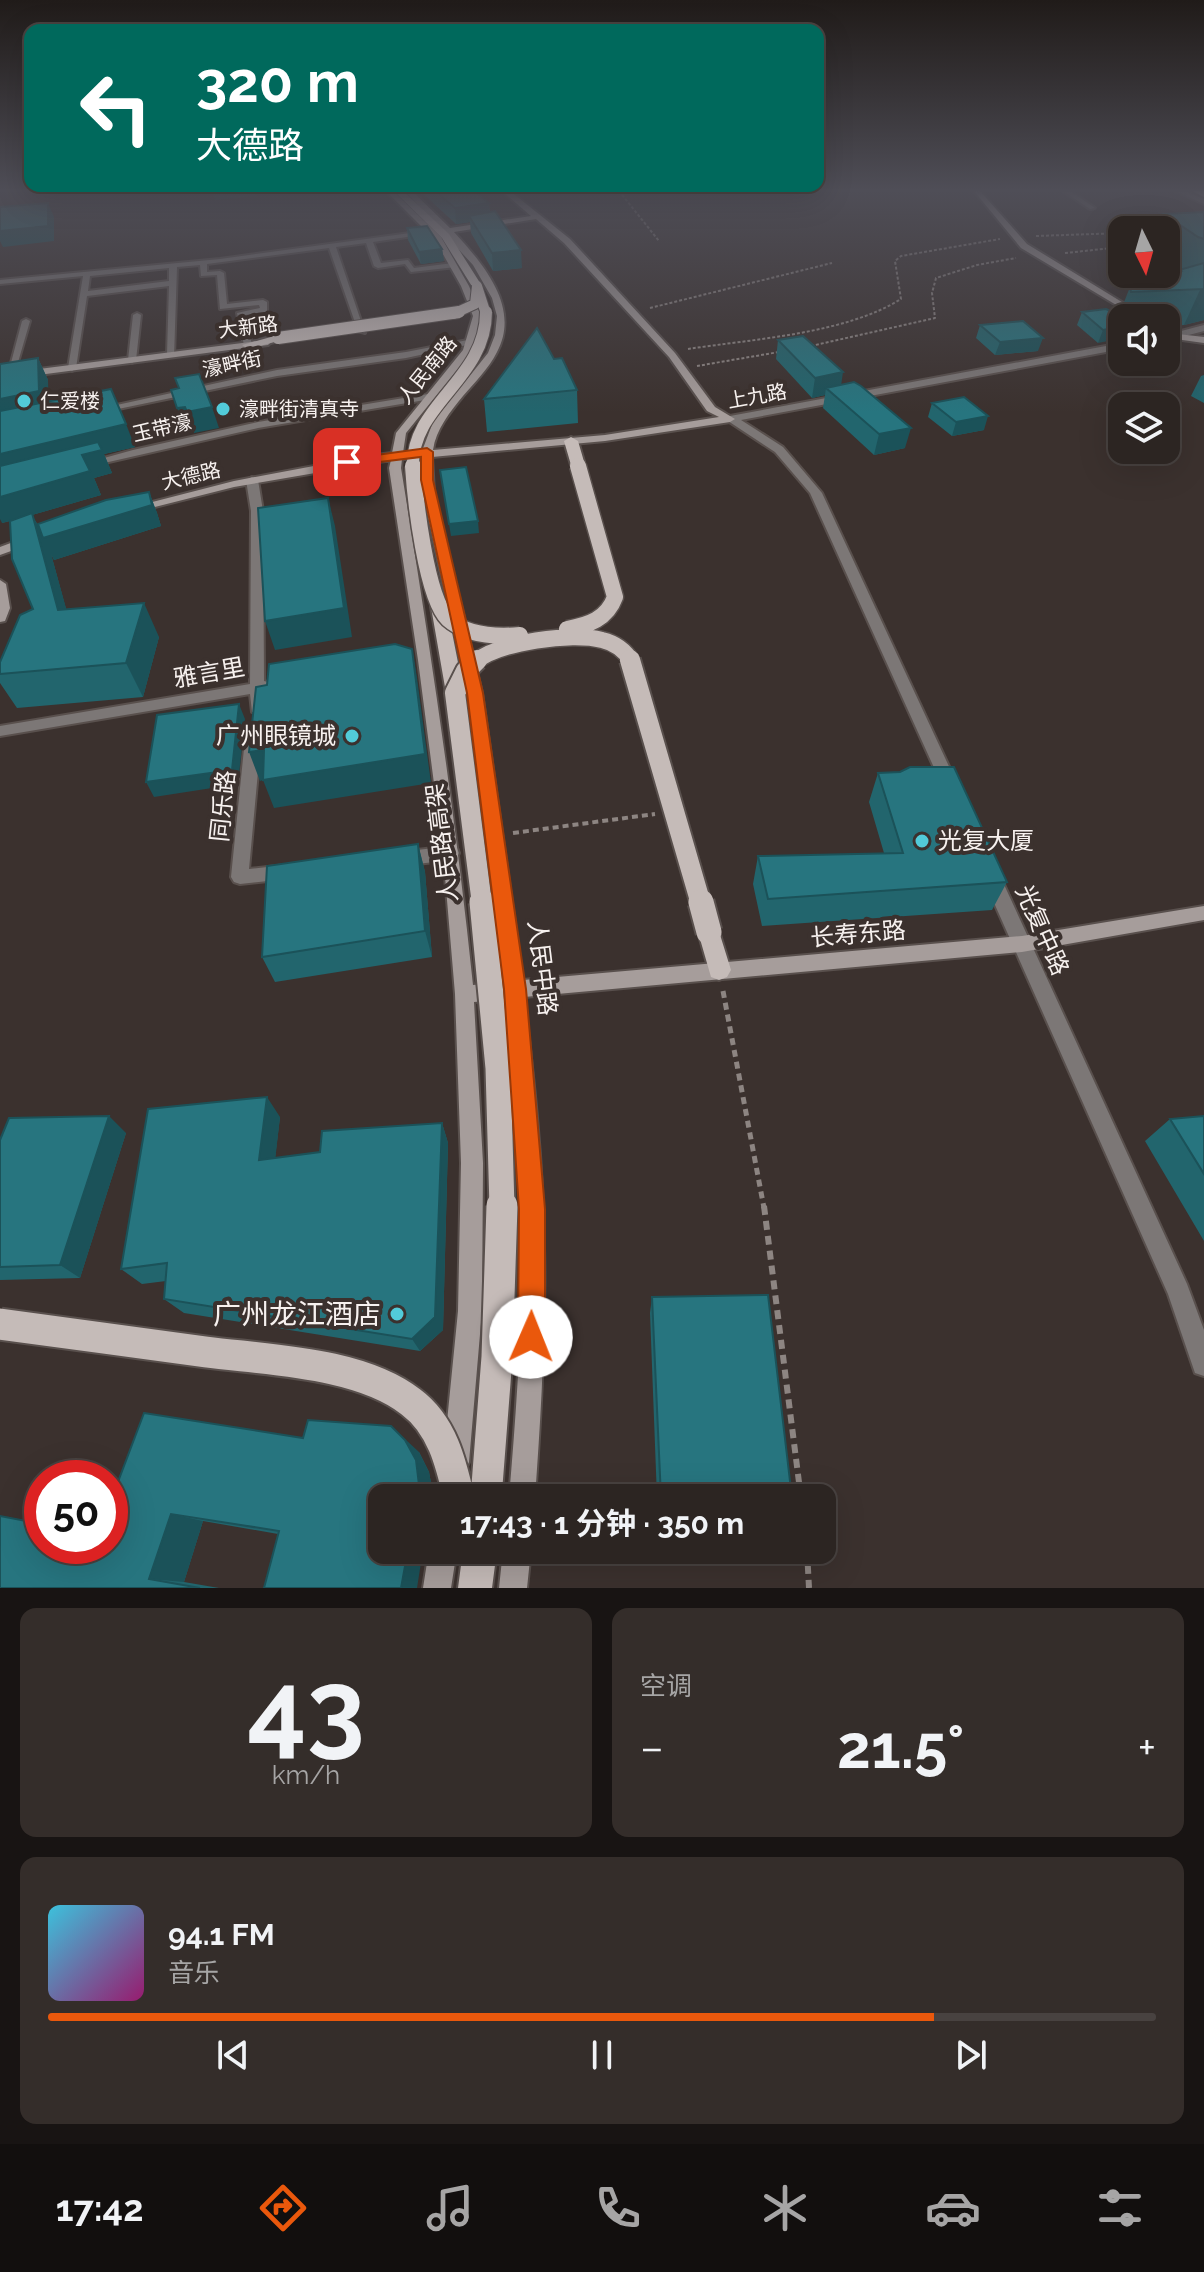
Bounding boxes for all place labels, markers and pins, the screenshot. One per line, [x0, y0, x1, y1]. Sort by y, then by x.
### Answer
place label: 仁爱楼 [40, 389, 100, 413]
marker: 仁爱楼 [15, 392, 33, 410]
place label: 濠畔街清真寺 [239, 397, 359, 421]
marker: 濠畔街清真寺 [214, 400, 232, 418]
pin [313, 428, 381, 496]
place label: 广州眼镜城 [216, 721, 336, 750]
marker: 广州眼镜城 [343, 727, 361, 745]
place label: 光复大厦 [938, 826, 1034, 855]
marker: 光复大厦 [913, 832, 931, 850]
place label: 广州龙江酒店 [213, 1298, 381, 1331]
marker: 广州龙江酒店 [388, 1305, 406, 1323]

